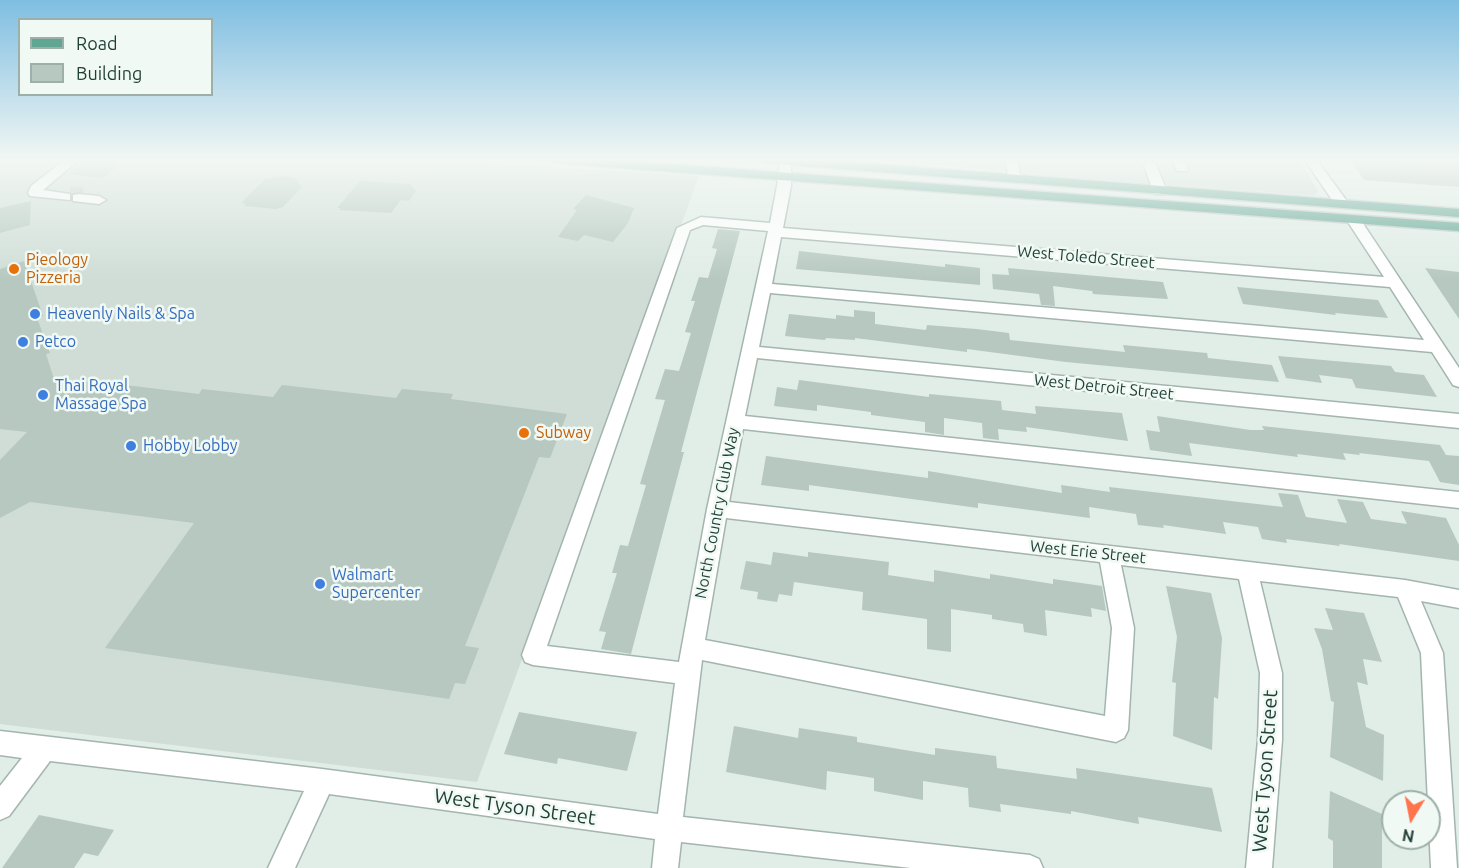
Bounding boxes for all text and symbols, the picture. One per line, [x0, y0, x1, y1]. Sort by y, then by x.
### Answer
legend [18, 18, 213, 96]
text: Road [76, 33, 118, 53]
text: Building [76, 63, 142, 83]
street label: West Toledo Street [1016, 241, 1156, 273]
place label: Pieology Pizzeria [26, 250, 88, 288]
marker: Pieology Pizzeria [7, 262, 21, 276]
place label: Heavenly Nails & Spa [47, 304, 195, 324]
marker: Heavenly Nails & Spa [28, 307, 42, 321]
place label: Petco [35, 332, 76, 352]
marker: Petco [16, 335, 30, 349]
street label: West Detroit Street [1033, 370, 1175, 404]
place label: Thai Royal Massage Spa [55, 376, 147, 414]
marker: Thai Royal Massage Spa [36, 388, 50, 402]
place label: Subway [536, 423, 591, 443]
marker: Subway [517, 426, 531, 440]
street label: North Country Club Way [691, 426, 743, 600]
place label: Hobby Lobby [143, 436, 237, 456]
marker: Hobby Lobby [124, 439, 138, 453]
street label: West Erie Street [1029, 536, 1147, 568]
place label: Walmart Supercenter [332, 565, 420, 603]
marker: Walmart Supercenter [313, 577, 327, 591]
street label: West Tyson Street [1247, 689, 1283, 853]
street label: West Tyson Street [433, 784, 597, 830]
north arrow [1381, 790, 1441, 850]
text: N [1401, 826, 1416, 846]

